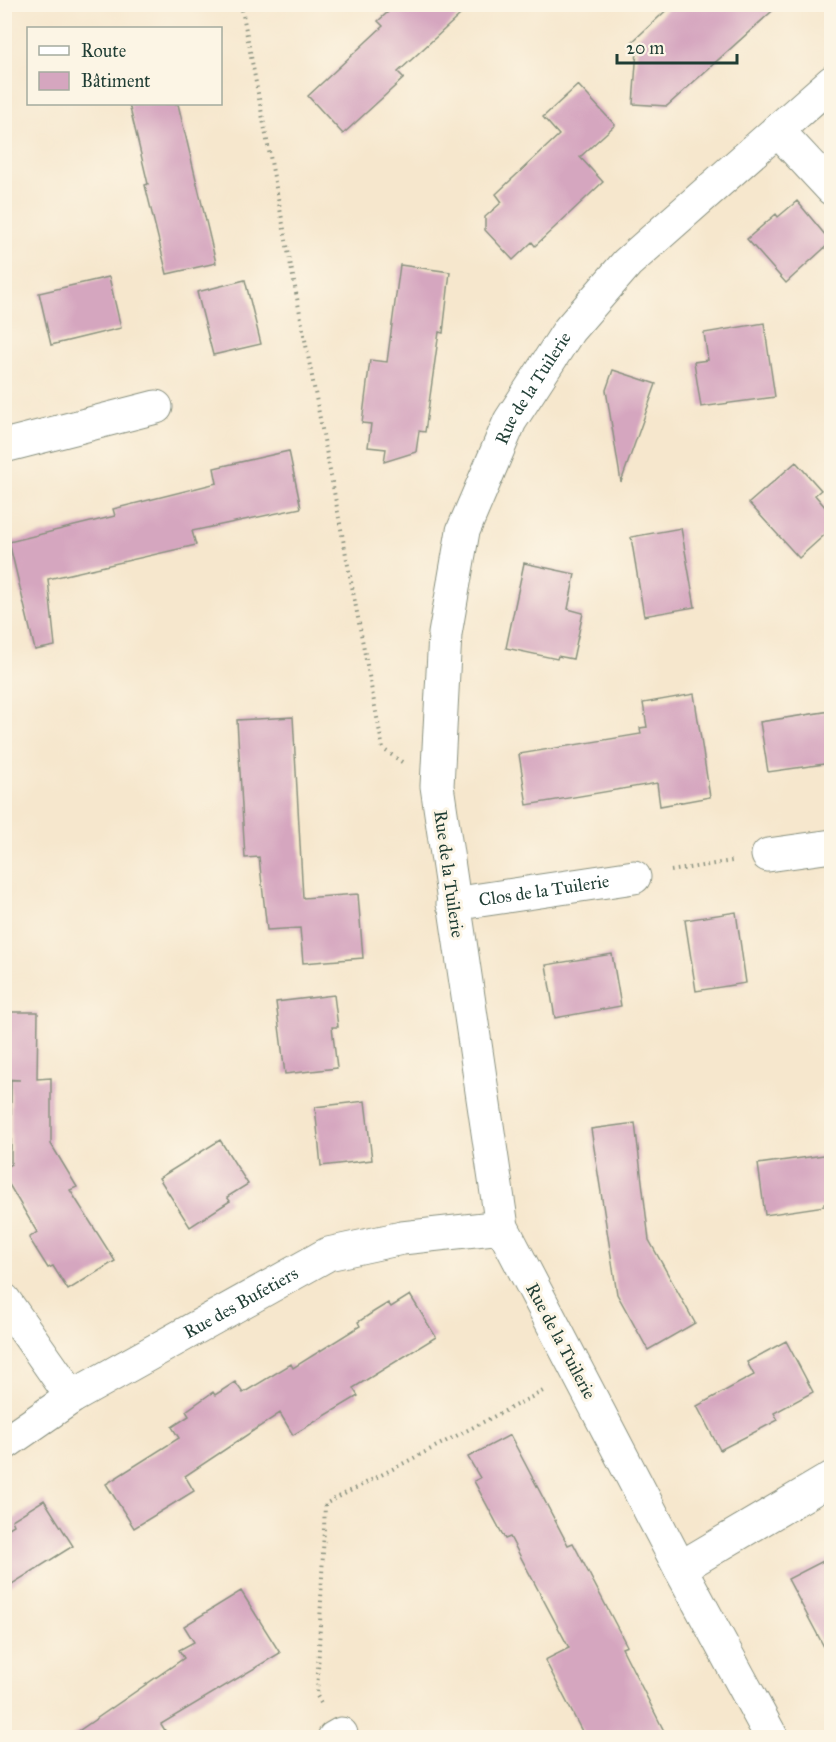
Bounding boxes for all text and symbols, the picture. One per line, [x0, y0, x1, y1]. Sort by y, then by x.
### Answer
legend [27, 27, 222, 105]
scale bar [617, 27, 737, 65]
text: 20 m [626, 37, 664, 59]
text: Route [81, 40, 126, 62]
text: Bâtiment [81, 70, 151, 92]
street label: Rue de la Tuilerie [490, 328, 576, 448]
street label: Rue de la Tuilerie [429, 809, 469, 939]
street label: Clos de la Tuilerie [477, 870, 611, 911]
street label: Rue des Bufetiers [180, 1262, 302, 1343]
street label: Rue de la Tuilerie [521, 1279, 601, 1403]

